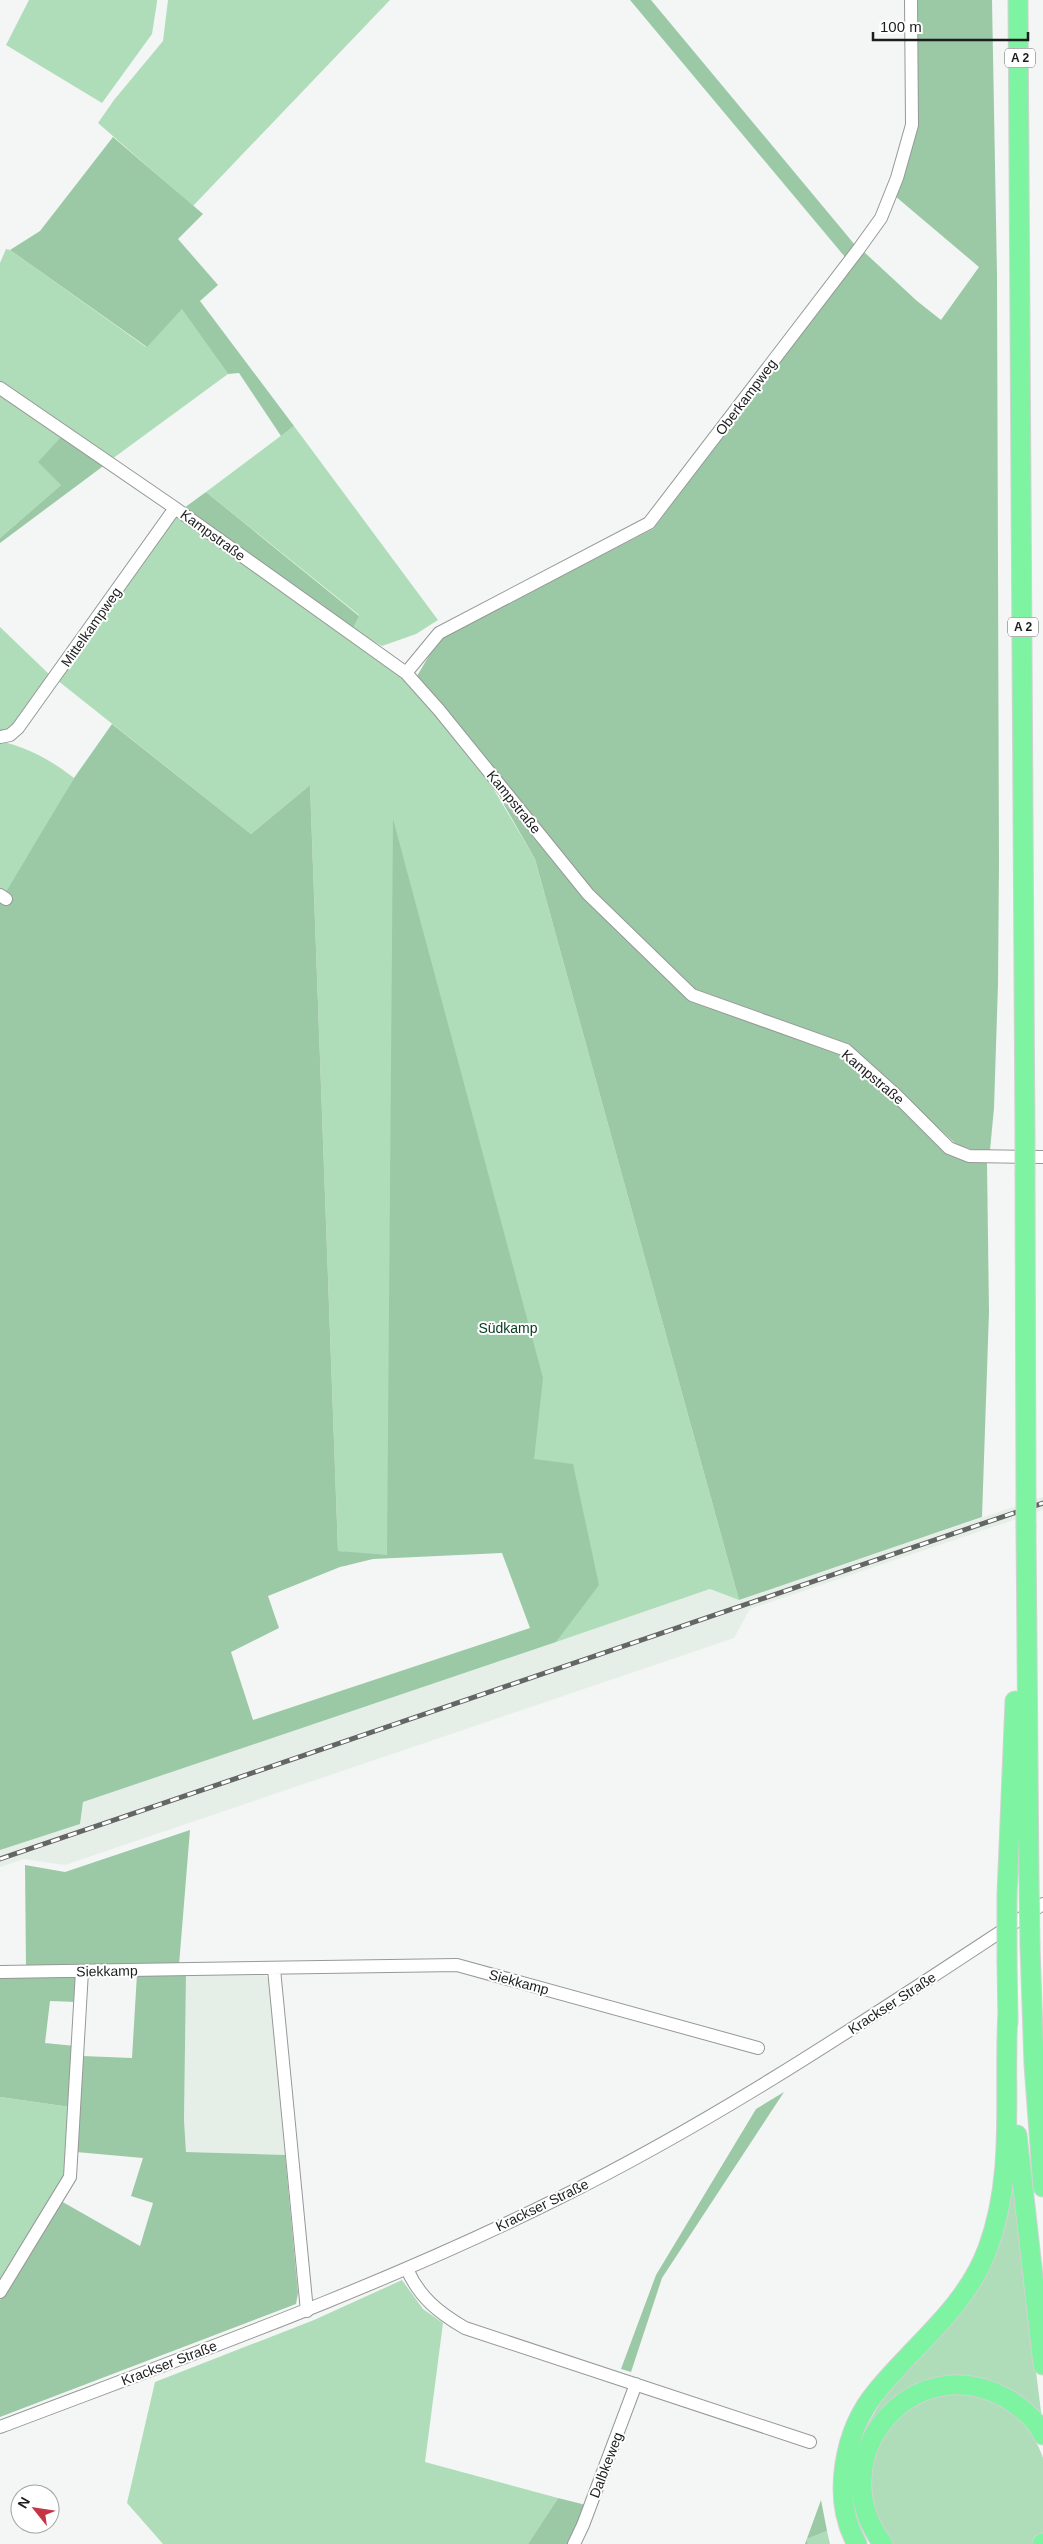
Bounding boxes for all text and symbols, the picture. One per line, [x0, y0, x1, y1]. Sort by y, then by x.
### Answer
scale bar [873, 10, 1028, 42]
text: 100 m [880, 18, 922, 35]
road number: A 2 [1005, 48, 1035, 68]
street label: Oberkampweg [712, 356, 780, 438]
street label: Kampstraße [177, 506, 249, 564]
street label: Mittelkampweg [58, 584, 124, 670]
road number: A 2 [1008, 618, 1038, 636]
street label: Kampstraße [484, 767, 544, 837]
street label: Kampstraße [839, 1046, 908, 1108]
park label: Südkamp [478, 1320, 538, 1336]
street label: Siekkamp [76, 1962, 138, 1980]
street label: Siekkamp [487, 1966, 551, 1998]
street label: Krackser Straße [845, 1969, 939, 2037]
street label: Krackser Straße [493, 2176, 591, 2234]
street label: Krackser Straße [119, 2337, 219, 2389]
street label: Dalbkeweg [586, 2430, 626, 2500]
north arrow [10, 2484, 60, 2534]
text: N [14, 2494, 33, 2511]

